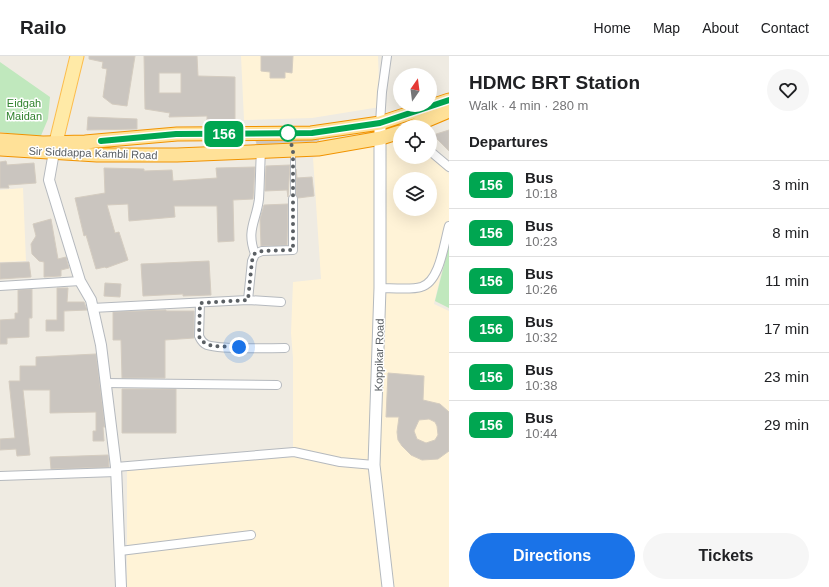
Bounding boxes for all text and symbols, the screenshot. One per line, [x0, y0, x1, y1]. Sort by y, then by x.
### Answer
text: Railo [20, 17, 66, 38]
text: Home [594, 20, 631, 36]
text: Map [653, 20, 680, 36]
text: About [702, 20, 739, 36]
text: Contact [761, 20, 809, 36]
north arrow [393, 68, 437, 112]
map controls [393, 68, 437, 216]
button: heart [767, 69, 809, 111]
text: HDMC BRT Station [469, 72, 640, 93]
park label: Eidgah Maidan [6, 97, 42, 122]
text: Walk · 4 min · 280 m [469, 98, 588, 113]
button: locate [393, 120, 437, 164]
line badge: 156 [201, 121, 247, 147]
unlabelled marker [279, 124, 297, 142]
text: 156 [212, 126, 236, 142]
text: Departures [469, 133, 548, 150]
street label: Sir Siddappa Kambli Road [28, 145, 158, 161]
text: Bus [525, 169, 553, 186]
button: layers [393, 172, 437, 216]
text: 3 min [772, 176, 809, 193]
text: 156 [479, 177, 503, 193]
text: 10:18 [525, 186, 558, 201]
text: Bus [525, 217, 553, 234]
text: 8 min [772, 224, 809, 241]
text: 156 [479, 225, 503, 241]
text: 10:23 [525, 234, 558, 249]
text: Bus [525, 265, 553, 282]
text: 11 min [765, 272, 809, 289]
text: 156 [479, 273, 503, 289]
text: 10:26 [525, 282, 558, 297]
text: Bus [525, 313, 553, 330]
street label: Koppikar Road [372, 319, 386, 391]
text: 17 min [764, 320, 809, 337]
text: 156 [479, 321, 503, 337]
text: 10:32 [525, 330, 558, 345]
your location [229, 337, 249, 357]
text: Bus [525, 361, 553, 378]
text: 23 min [764, 368, 809, 385]
text: 156 [479, 369, 503, 385]
text: 10:38 [525, 378, 558, 393]
text: Bus [525, 409, 553, 426]
text: 29 min [764, 416, 809, 433]
text: 156 [479, 417, 503, 433]
text: 10:44 [525, 426, 558, 441]
button: Directions [469, 533, 635, 579]
button: Tickets [643, 533, 809, 579]

